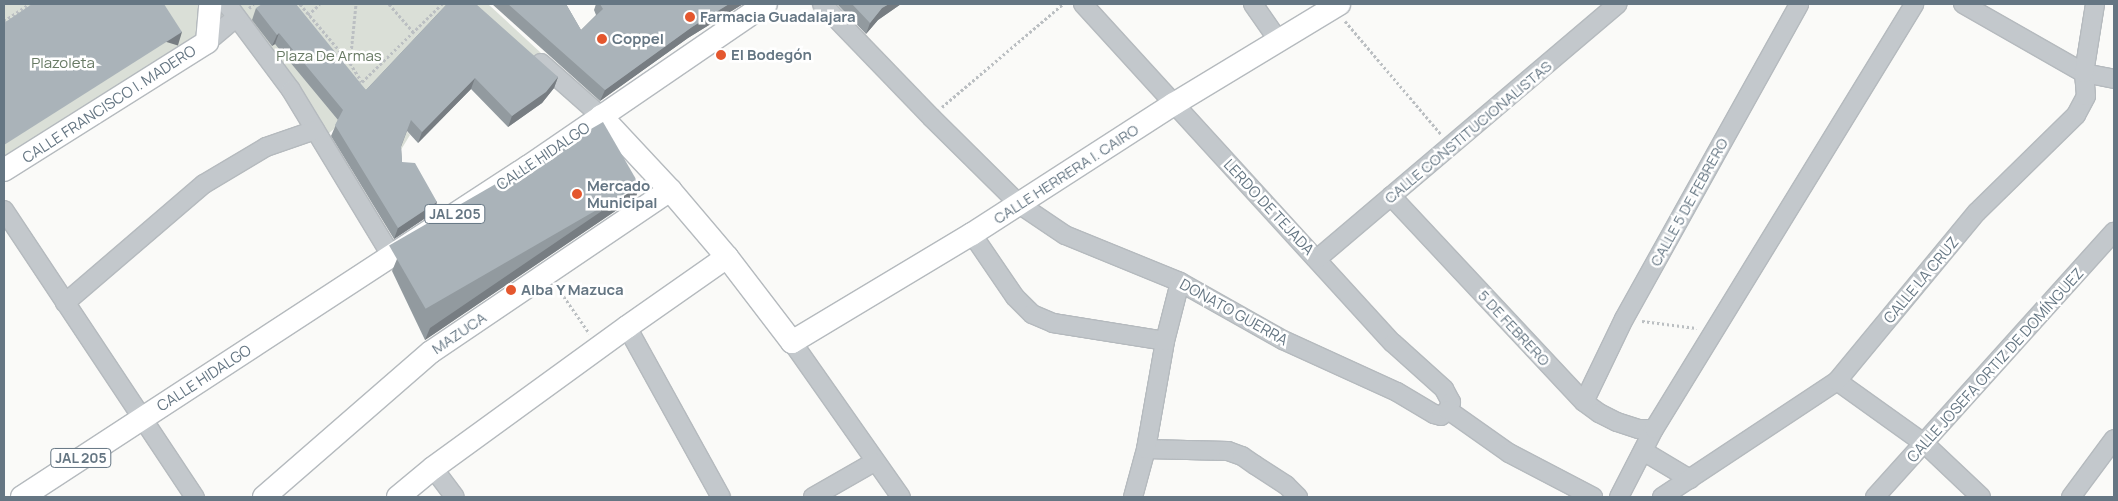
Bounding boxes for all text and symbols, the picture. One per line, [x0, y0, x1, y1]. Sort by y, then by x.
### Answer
place label: Farmacia Guadalajara [700, 8, 856, 26]
marker: Farmacia Guadalajara [684, 11, 696, 23]
place label: Coppel [612, 30, 664, 48]
marker: Coppel [596, 33, 608, 45]
street label: CALLE FRANCISCO I. MADERO [19, 41, 199, 167]
place label: El Bodegón [731, 46, 812, 64]
park label: Plaza De Armas [276, 47, 382, 65]
marker: El Bodegón [715, 49, 727, 61]
park label: Plazoleta [31, 54, 95, 72]
street label: CALLE CONSTITUCIONALISTAS [1381, 57, 1555, 207]
street label: CALLE HIDALGO [493, 118, 593, 194]
street label: CALLE HERRERA I. CAIRO [990, 120, 1142, 228]
street label: CALLE 5 DE FEBRERO [1646, 135, 1732, 269]
street label: LERDO DE TEJADA [1220, 155, 1318, 259]
place label: Mercado Municipal [587, 176, 657, 211]
marker: Mercado Municipal [571, 188, 583, 200]
road number: JAL 205 [424, 202, 486, 225]
street label: CALLE LA CRUZ [1880, 233, 1962, 327]
street label: CALLE JOSEFA ORTIZ DE DOMÍNGUEZ [1903, 264, 2087, 466]
street label: DONATO GUERRA [1177, 275, 1291, 349]
place label: Alba Y Mazuca [521, 281, 624, 299]
marker: Alba Y Mazuca [505, 284, 517, 296]
street label: 5 DE FEBRERO [1474, 286, 1554, 370]
street label: MAZUCA [428, 308, 490, 358]
street label: CALLE HIDALGO [154, 341, 254, 415]
road number: JAL 205 [50, 446, 112, 469]

